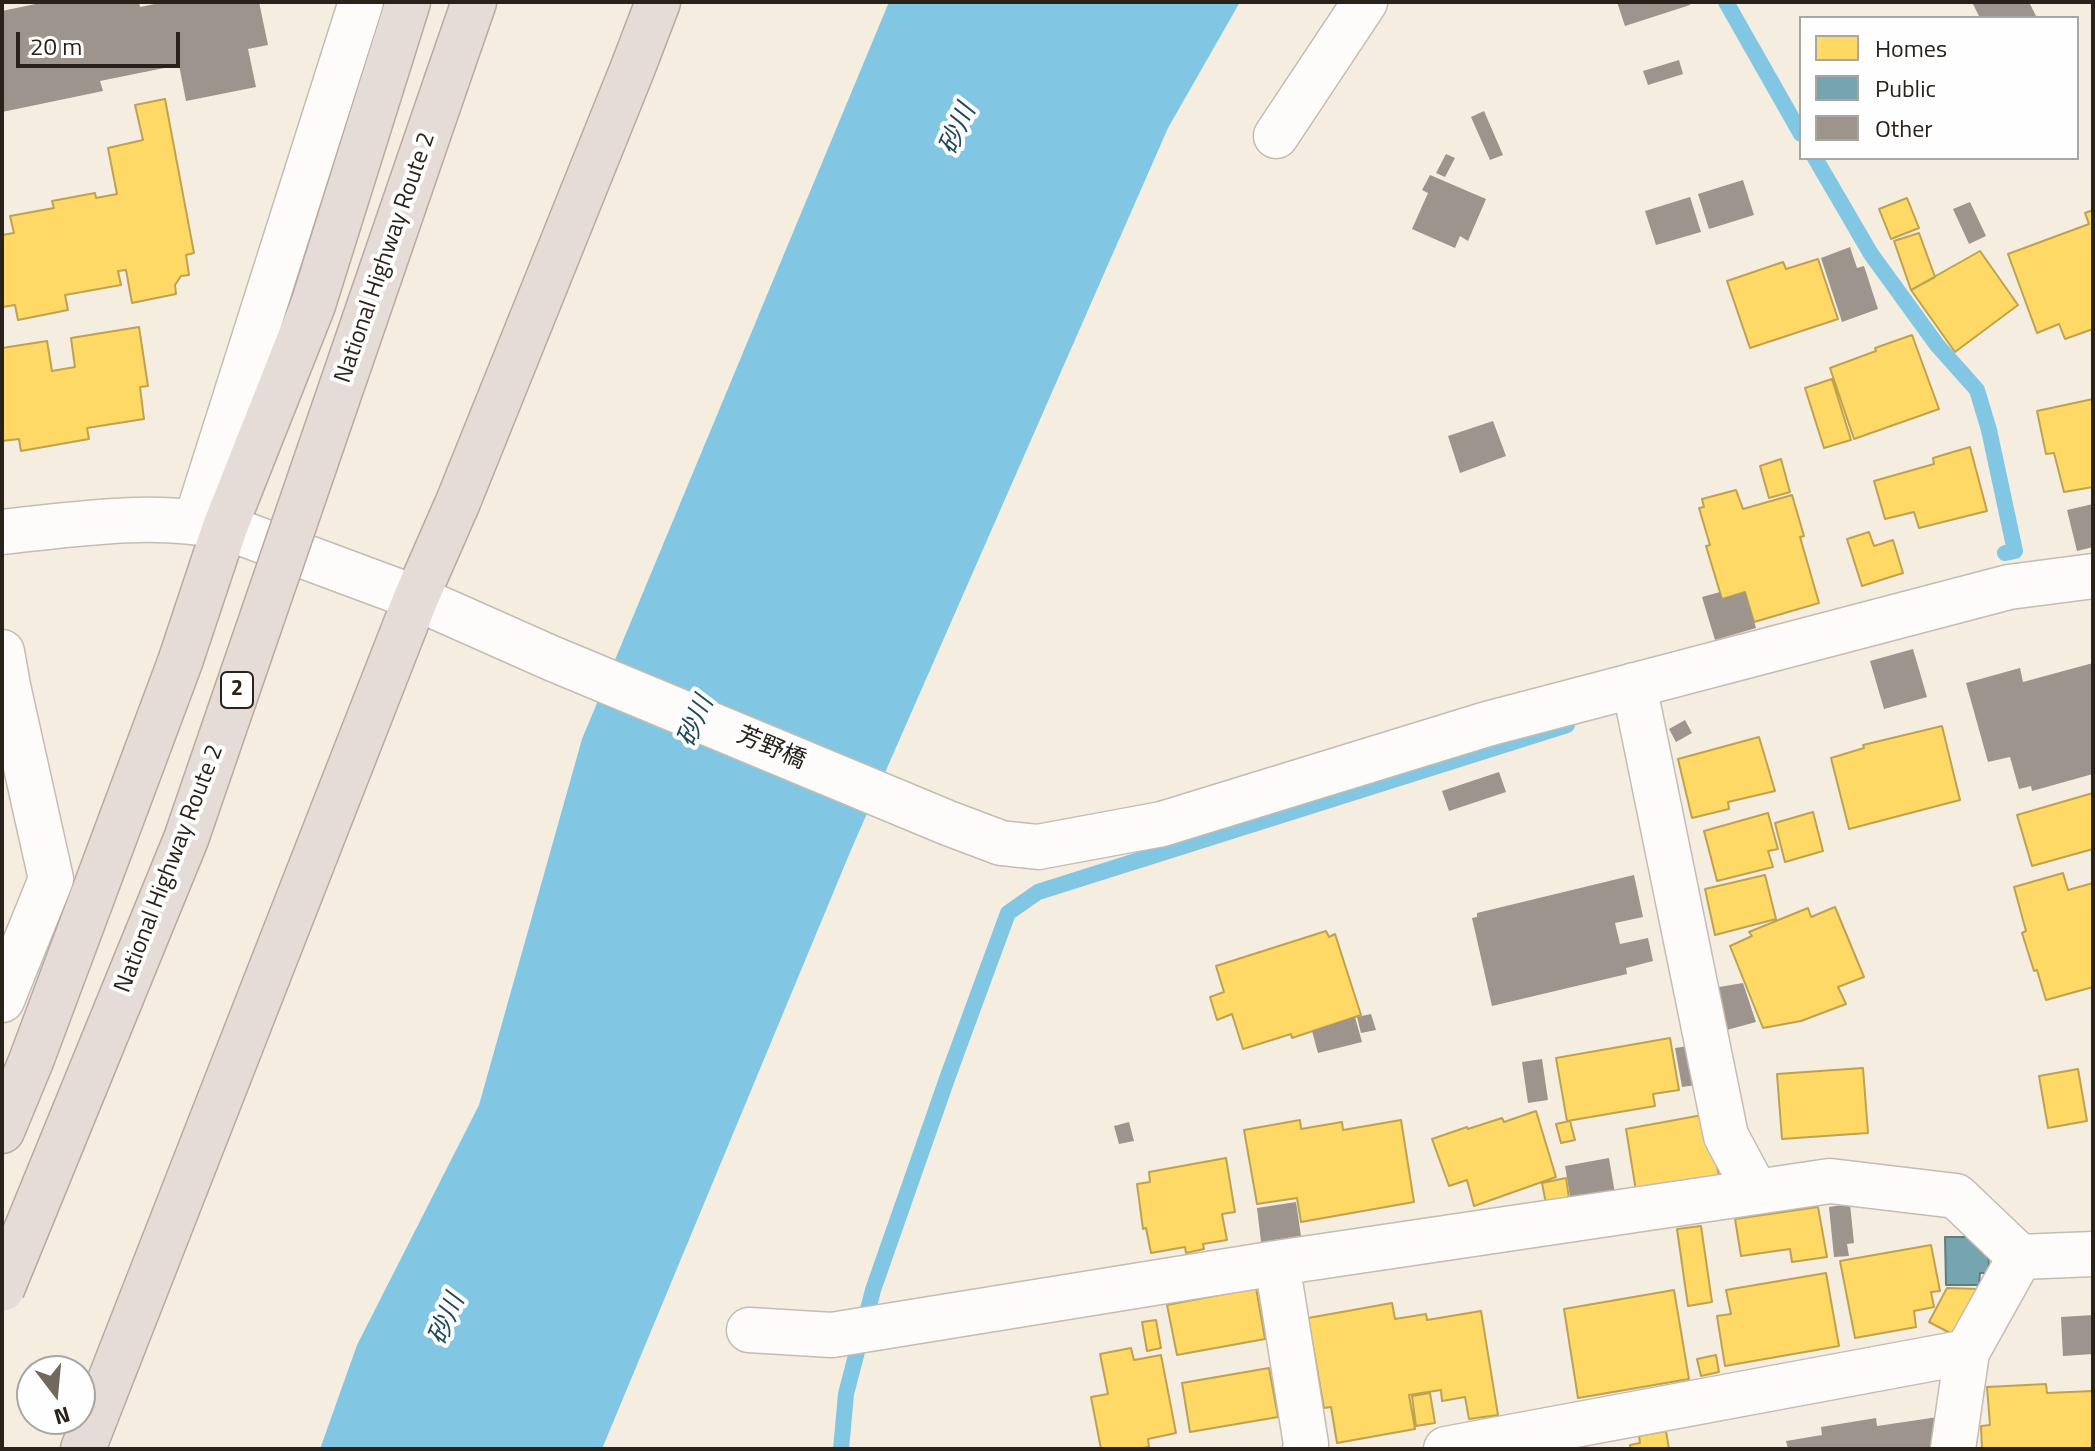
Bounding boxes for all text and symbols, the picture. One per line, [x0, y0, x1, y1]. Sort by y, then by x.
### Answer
scale bar [20, 16, 184, 66]
legend [1799, 16, 2079, 160]
text: 20 m [30, 28, 82, 64]
text: Homes [1875, 30, 1947, 66]
text: Public [1875, 70, 1936, 106]
water label: 砂川 [934, 100, 984, 160]
text: Other [1875, 110, 1933, 146]
street label: National Highway Route 2 [330, 129, 442, 387]
road number: 2 [221, 672, 253, 708]
water label: 砂川 [672, 692, 722, 752]
street label: 芳野橋 [732, 722, 810, 776]
street label: National Highway Route 2 [109, 741, 231, 997]
water label: 砂川 [423, 1290, 473, 1350]
north arrow [16, 1355, 96, 1435]
text: N [50, 1398, 74, 1435]

